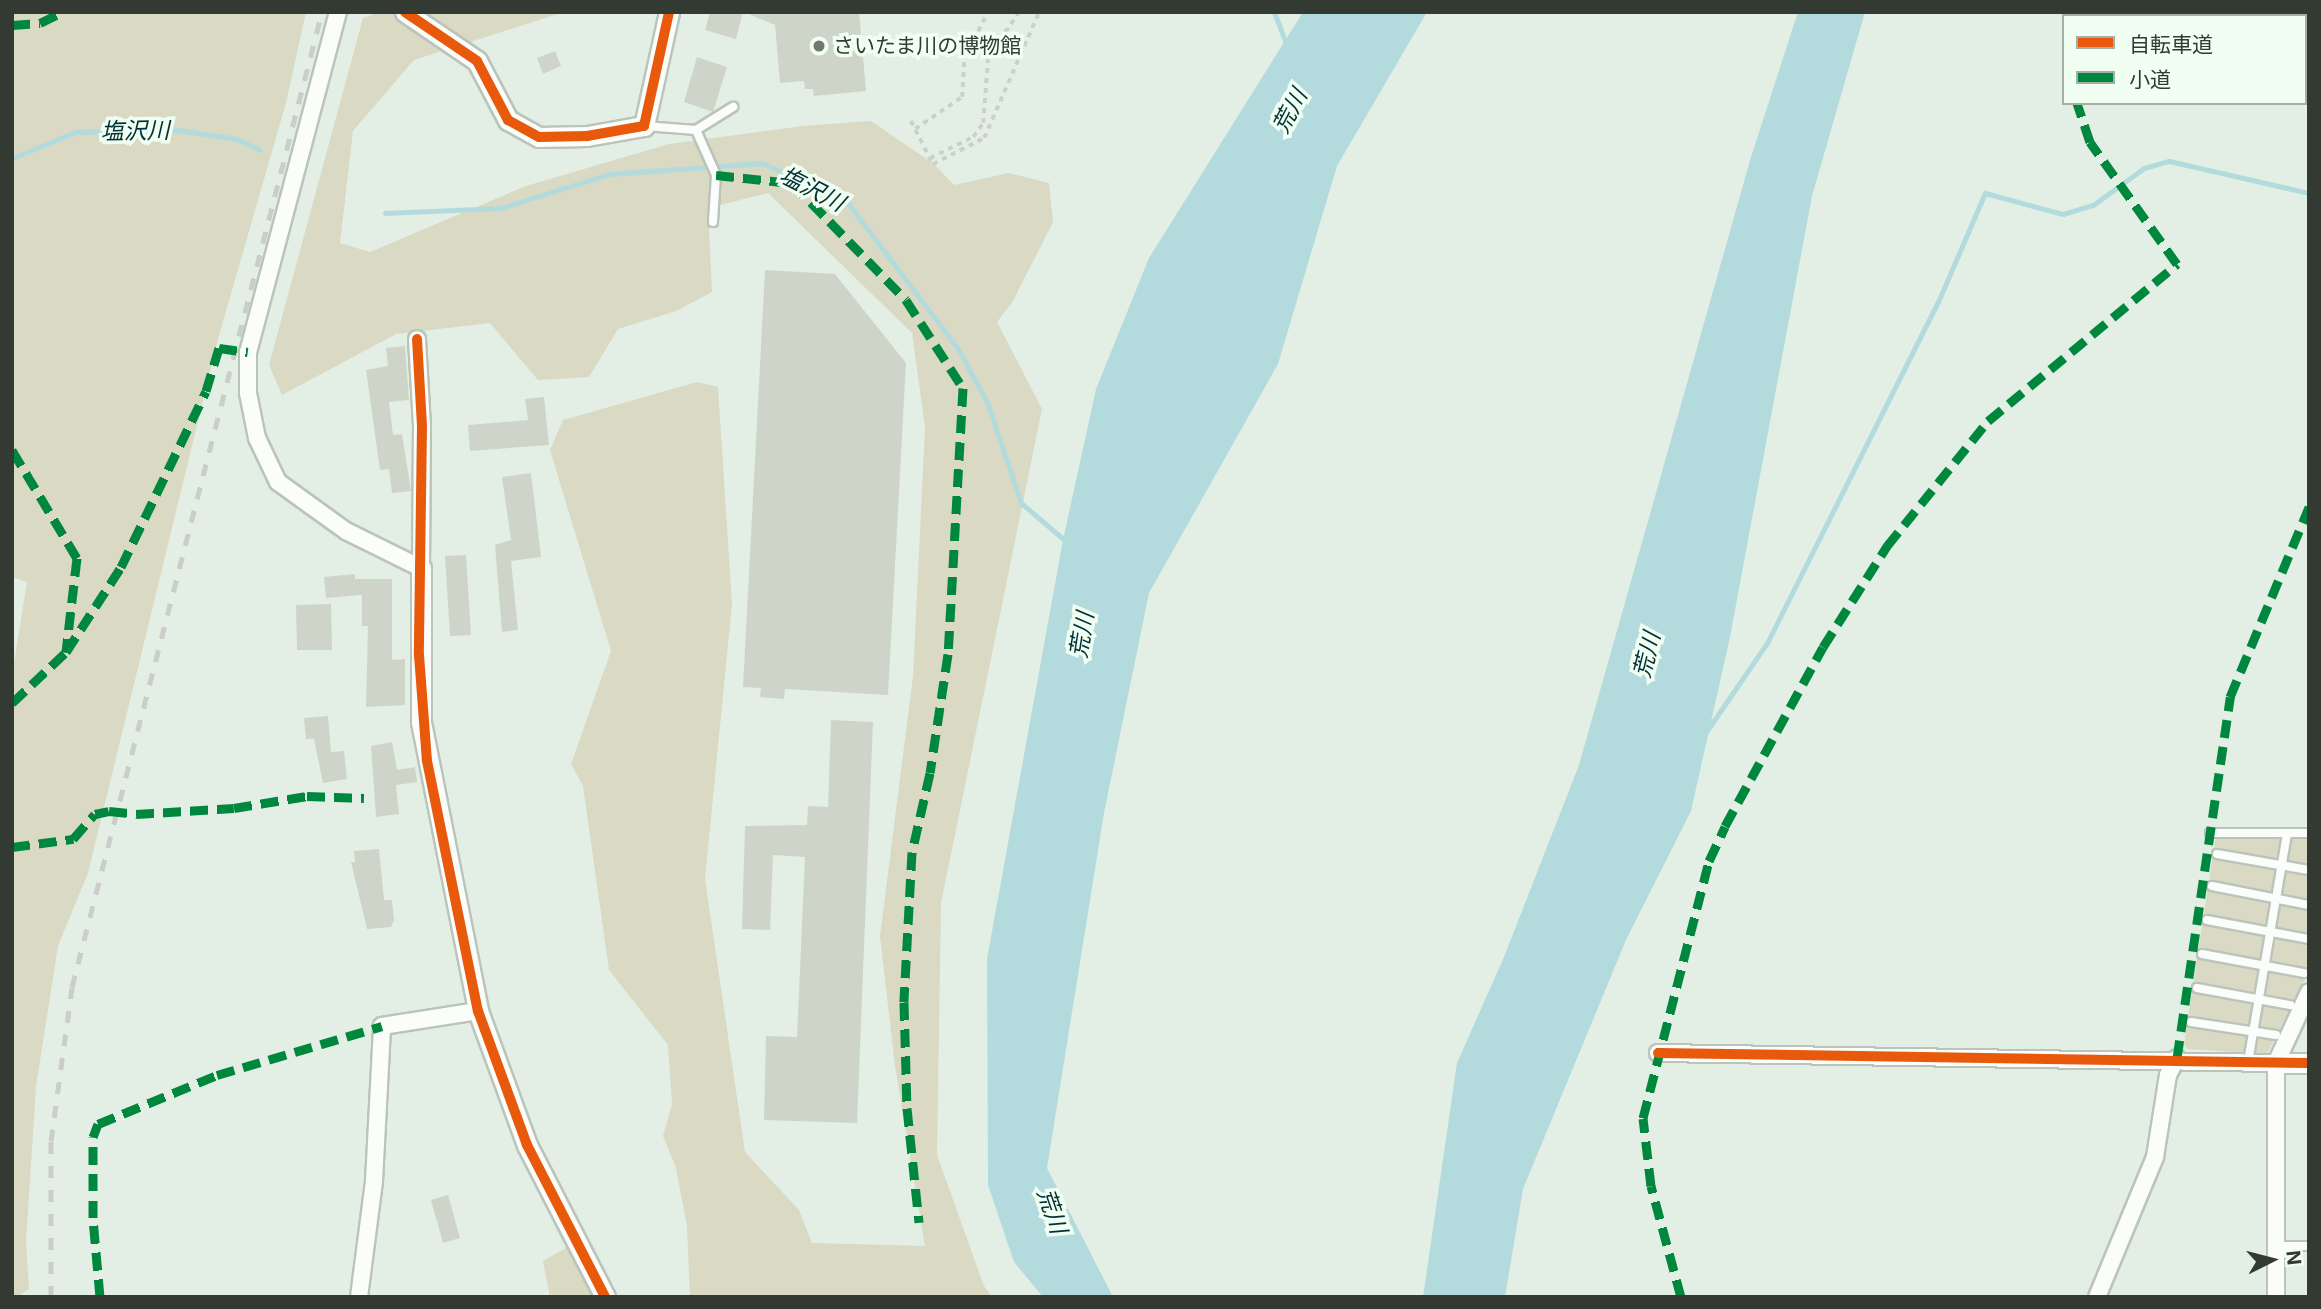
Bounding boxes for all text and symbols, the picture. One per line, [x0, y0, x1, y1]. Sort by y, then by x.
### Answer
legend [2062, 14, 2307, 105]
text: 自転車道 [2129, 32, 2213, 57]
place label: さいたま川の博物館 [833, 33, 1022, 59]
marker: さいたま川の博物館 [811, 38, 827, 54]
text: 小道 [2129, 67, 2171, 92]
water label: 荒川 [1267, 84, 1313, 138]
water label: 塩沢川 [100, 117, 170, 145]
water label: 塩沢川 [775, 161, 849, 217]
water label: 荒川 [1065, 610, 1099, 660]
water label: 荒川 [1628, 629, 1666, 681]
water label: 荒川 [1031, 1185, 1073, 1237]
north arrow [2237, 1225, 2307, 1295]
text: N [2281, 1249, 2306, 1266]

